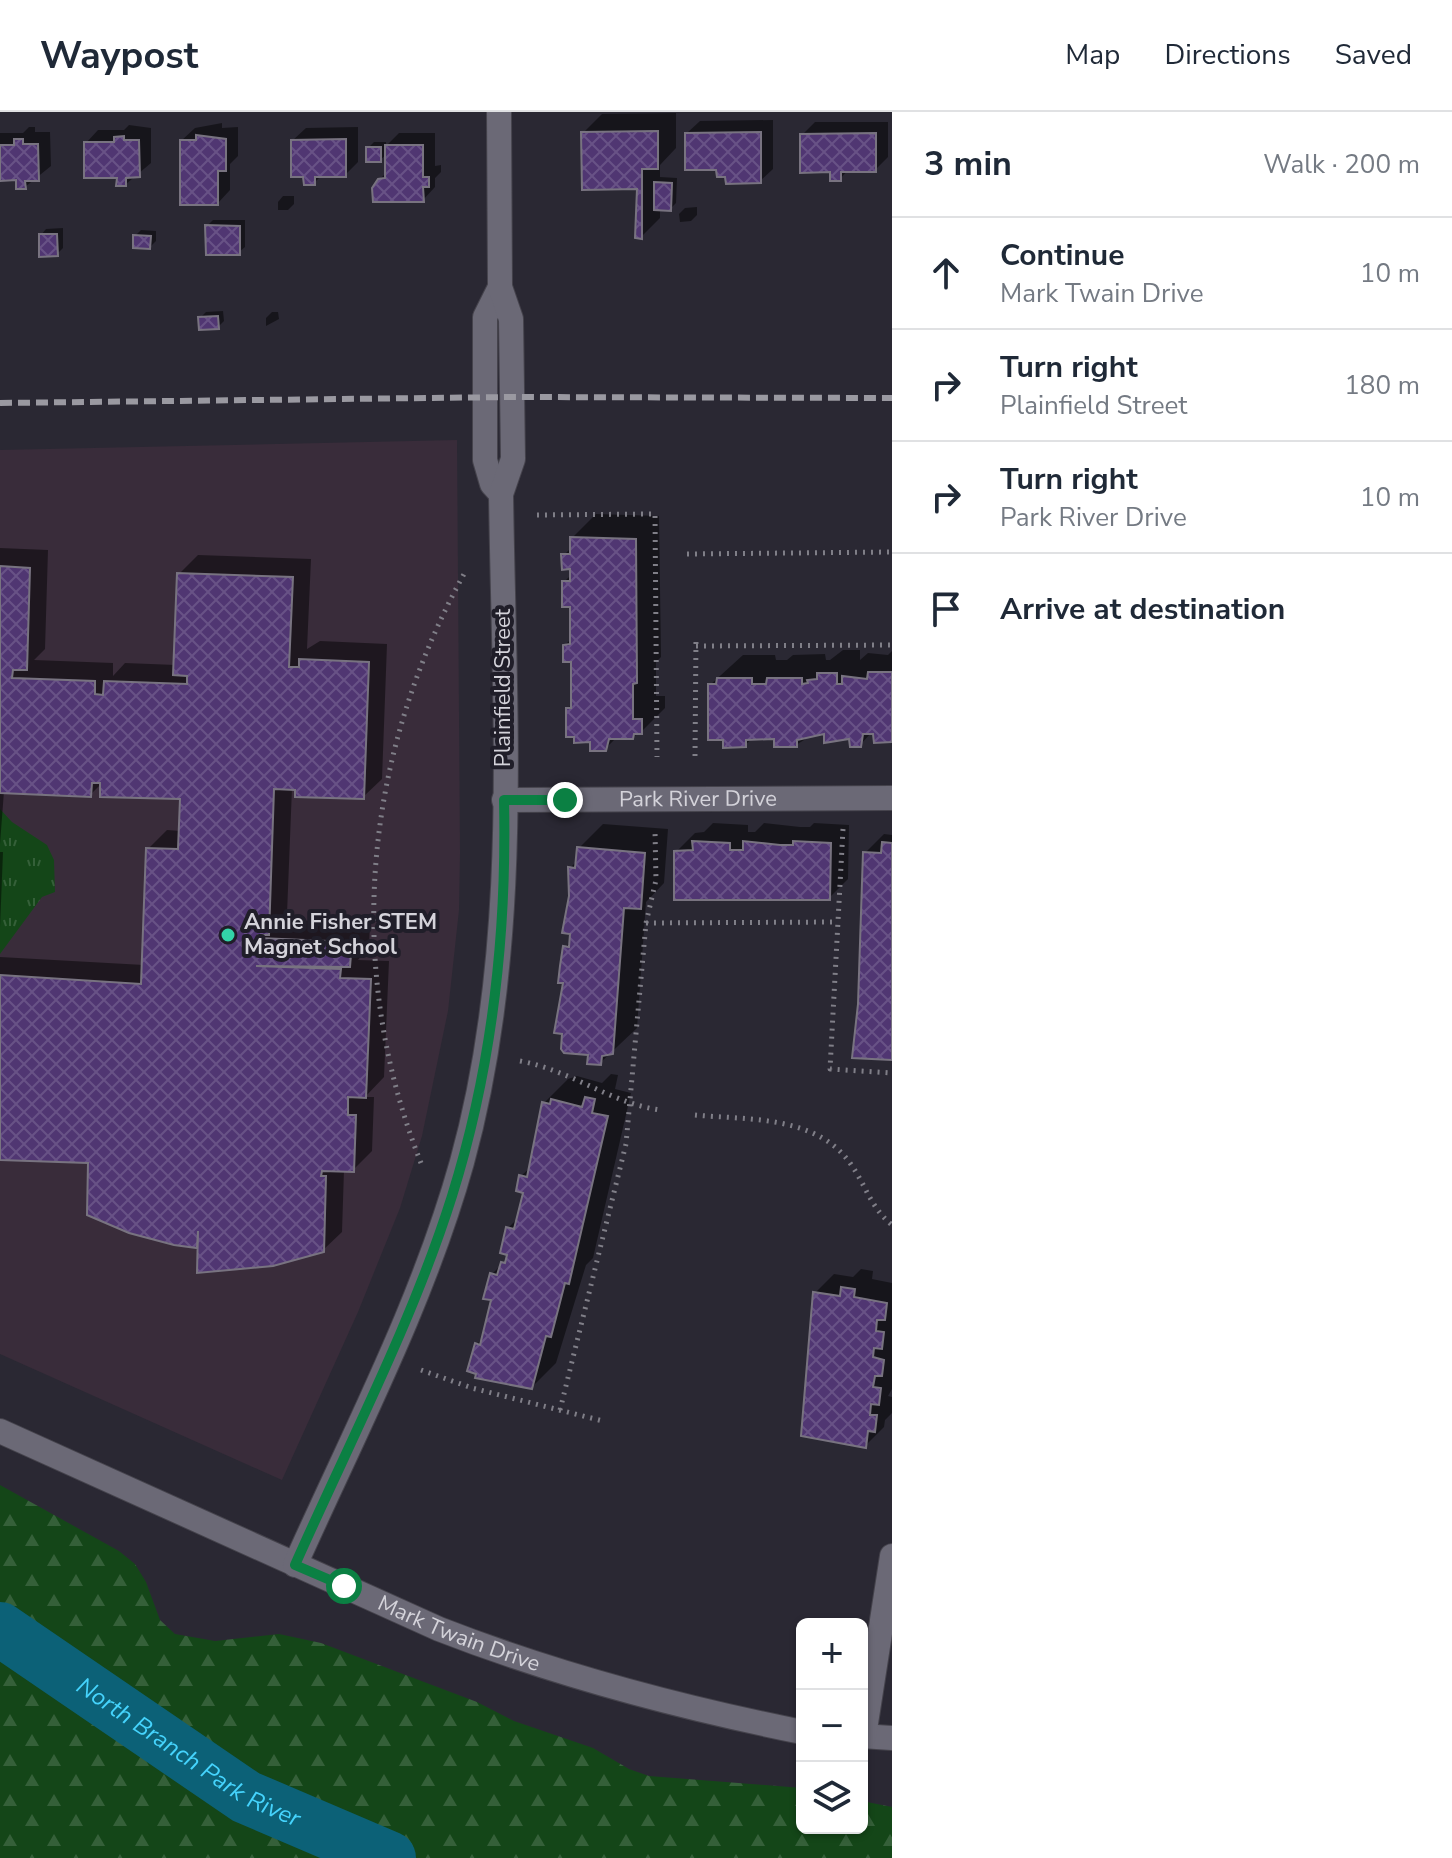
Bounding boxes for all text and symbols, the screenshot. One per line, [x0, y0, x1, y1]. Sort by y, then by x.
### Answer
text: Waypost [40, 30, 198, 81]
text: Map [1065, 36, 1120, 74]
text: Directions [1164, 36, 1291, 74]
text: Saved [1335, 36, 1412, 74]
text: 3 min [924, 141, 1012, 187]
text: Walk · 200 m [1263, 147, 1420, 182]
text: Continue [1000, 235, 1125, 276]
icon: ahead [924, 251, 968, 295]
text: 10 m [1360, 256, 1420, 291]
text: Mark Twain Drive [1000, 276, 1204, 311]
text: Turn right [1000, 347, 1138, 388]
icon: right [924, 363, 968, 407]
text: 180 m [1344, 368, 1420, 403]
text: Plainfield Street [1000, 388, 1187, 423]
text: Turn right [1000, 459, 1138, 500]
icon: right [924, 475, 968, 519]
text: 10 m [1360, 480, 1420, 515]
text: Park River Drive [1000, 500, 1187, 535]
icon: arrive [924, 587, 968, 631]
text: Arrive at destination [1000, 589, 1285, 630]
street label: Plainfield Street [488, 608, 518, 767]
route end [547, 782, 583, 818]
street label: Park River Drive [619, 784, 777, 814]
place label: Annie Fisher STEM Magnet School [244, 907, 437, 962]
marker: Annie Fisher STEM Magnet School [219, 926, 237, 944]
route start [326, 1568, 362, 1604]
street label: Mark Twain Drive [373, 1588, 544, 1679]
map controls [796, 1618, 868, 1834]
button: + [796, 1618, 868, 1690]
water label: North Branch Park River [70, 1670, 307, 1835]
button: − [796, 1690, 868, 1762]
button: layers [796, 1762, 868, 1834]

